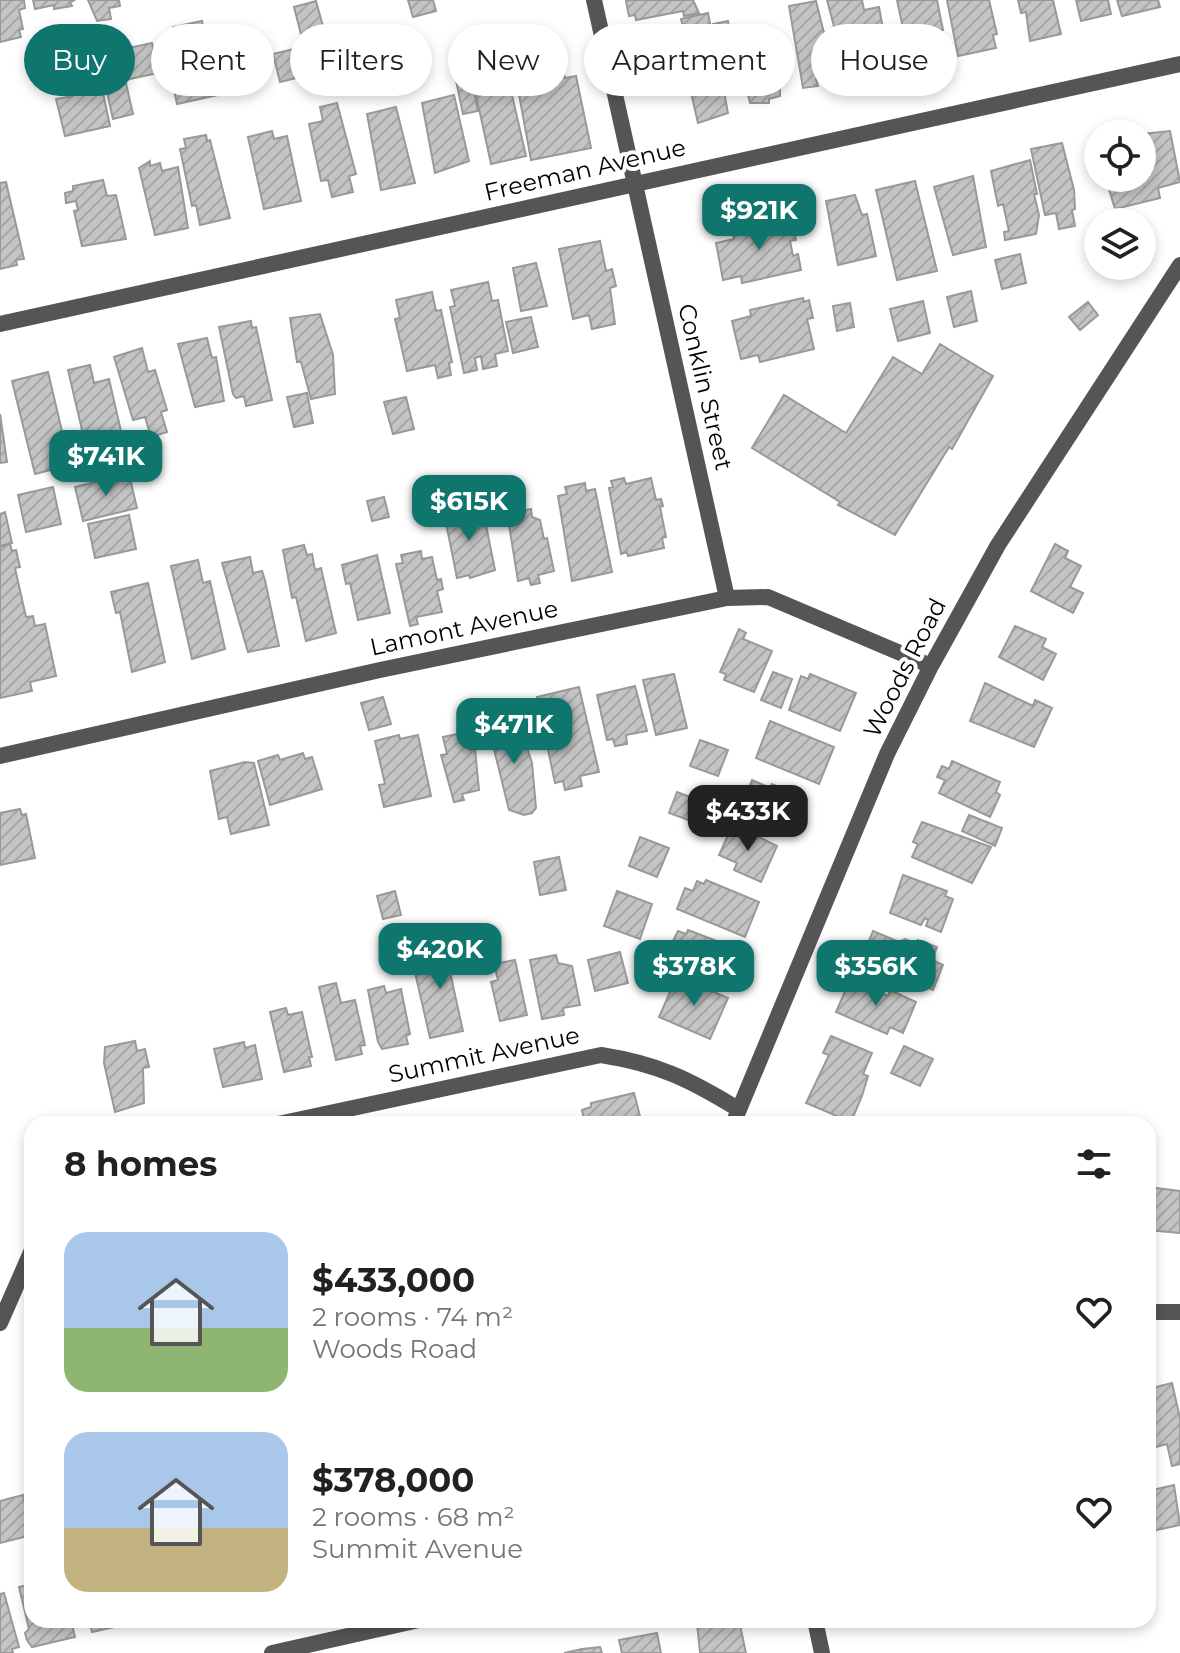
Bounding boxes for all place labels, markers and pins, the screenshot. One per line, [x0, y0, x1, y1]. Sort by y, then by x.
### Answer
pin: $921K [703, 184, 815, 252]
pin: $741K [50, 430, 162, 498]
pin: $615K [413, 475, 525, 543]
pin: $471K [458, 698, 570, 766]
pin: $433K [692, 785, 804, 853]
pin: $420K [384, 923, 496, 991]
pin: $378K [638, 940, 750, 1008]
pin: $356K [820, 940, 932, 1008]

